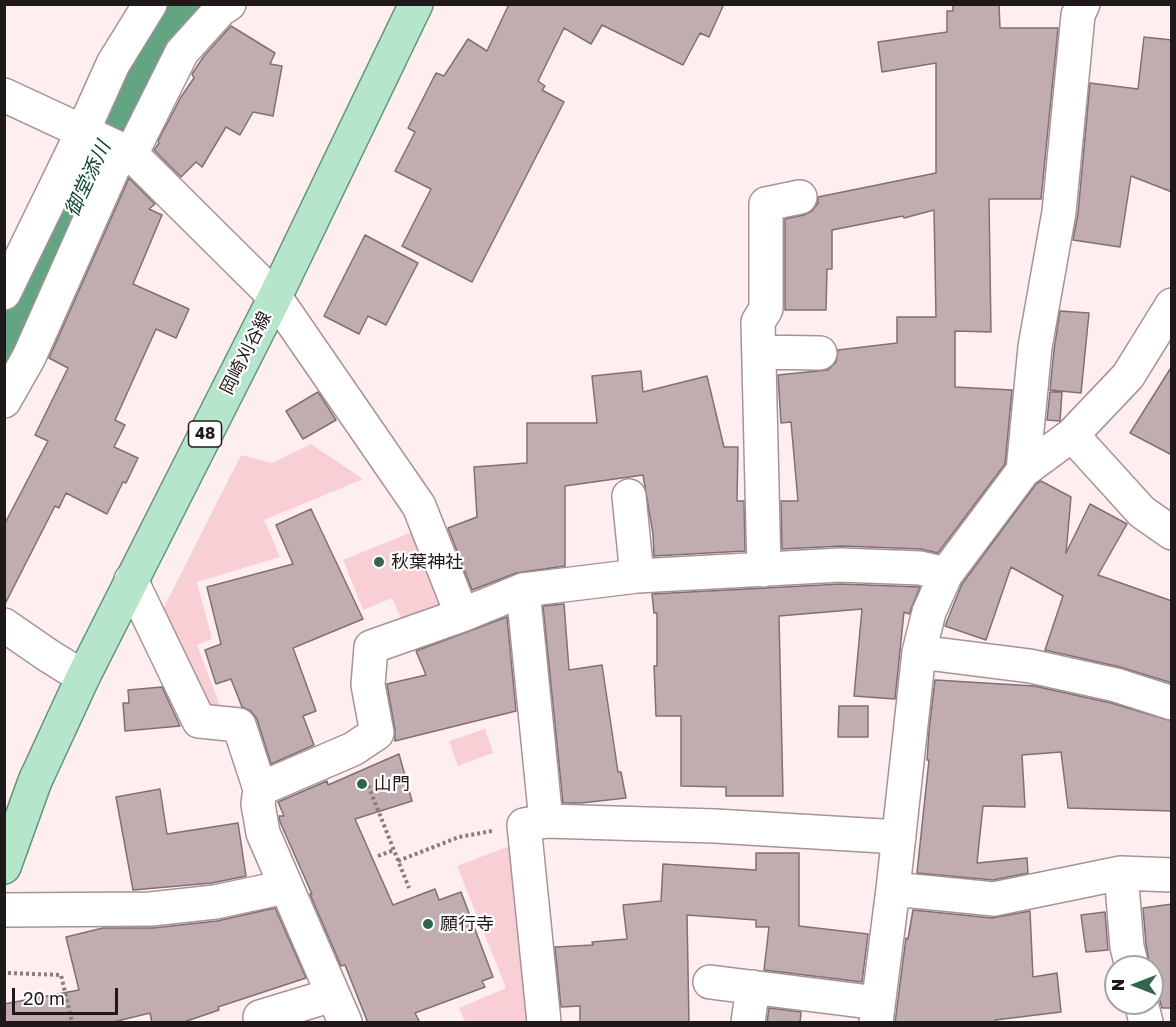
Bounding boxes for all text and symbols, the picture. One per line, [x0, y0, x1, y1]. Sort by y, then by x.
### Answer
water label: 御堂添川 [60, 138, 116, 220]
street label: 岡崎刈谷線 [216, 308, 276, 398]
road number: 48 [188, 421, 222, 447]
place label: 秋葉神社 [391, 551, 463, 573]
marker: 秋葉神社 [372, 555, 386, 569]
place label: 山門 [374, 773, 410, 795]
marker: 山門 [355, 777, 369, 791]
place label: 願行寺 [440, 913, 494, 935]
marker: 願行寺 [421, 917, 435, 931]
north arrow [1104, 955, 1164, 1015]
scale bar [15, 976, 122, 1014]
text: N [1108, 979, 1128, 991]
text: 20 m [23, 987, 65, 1009]

